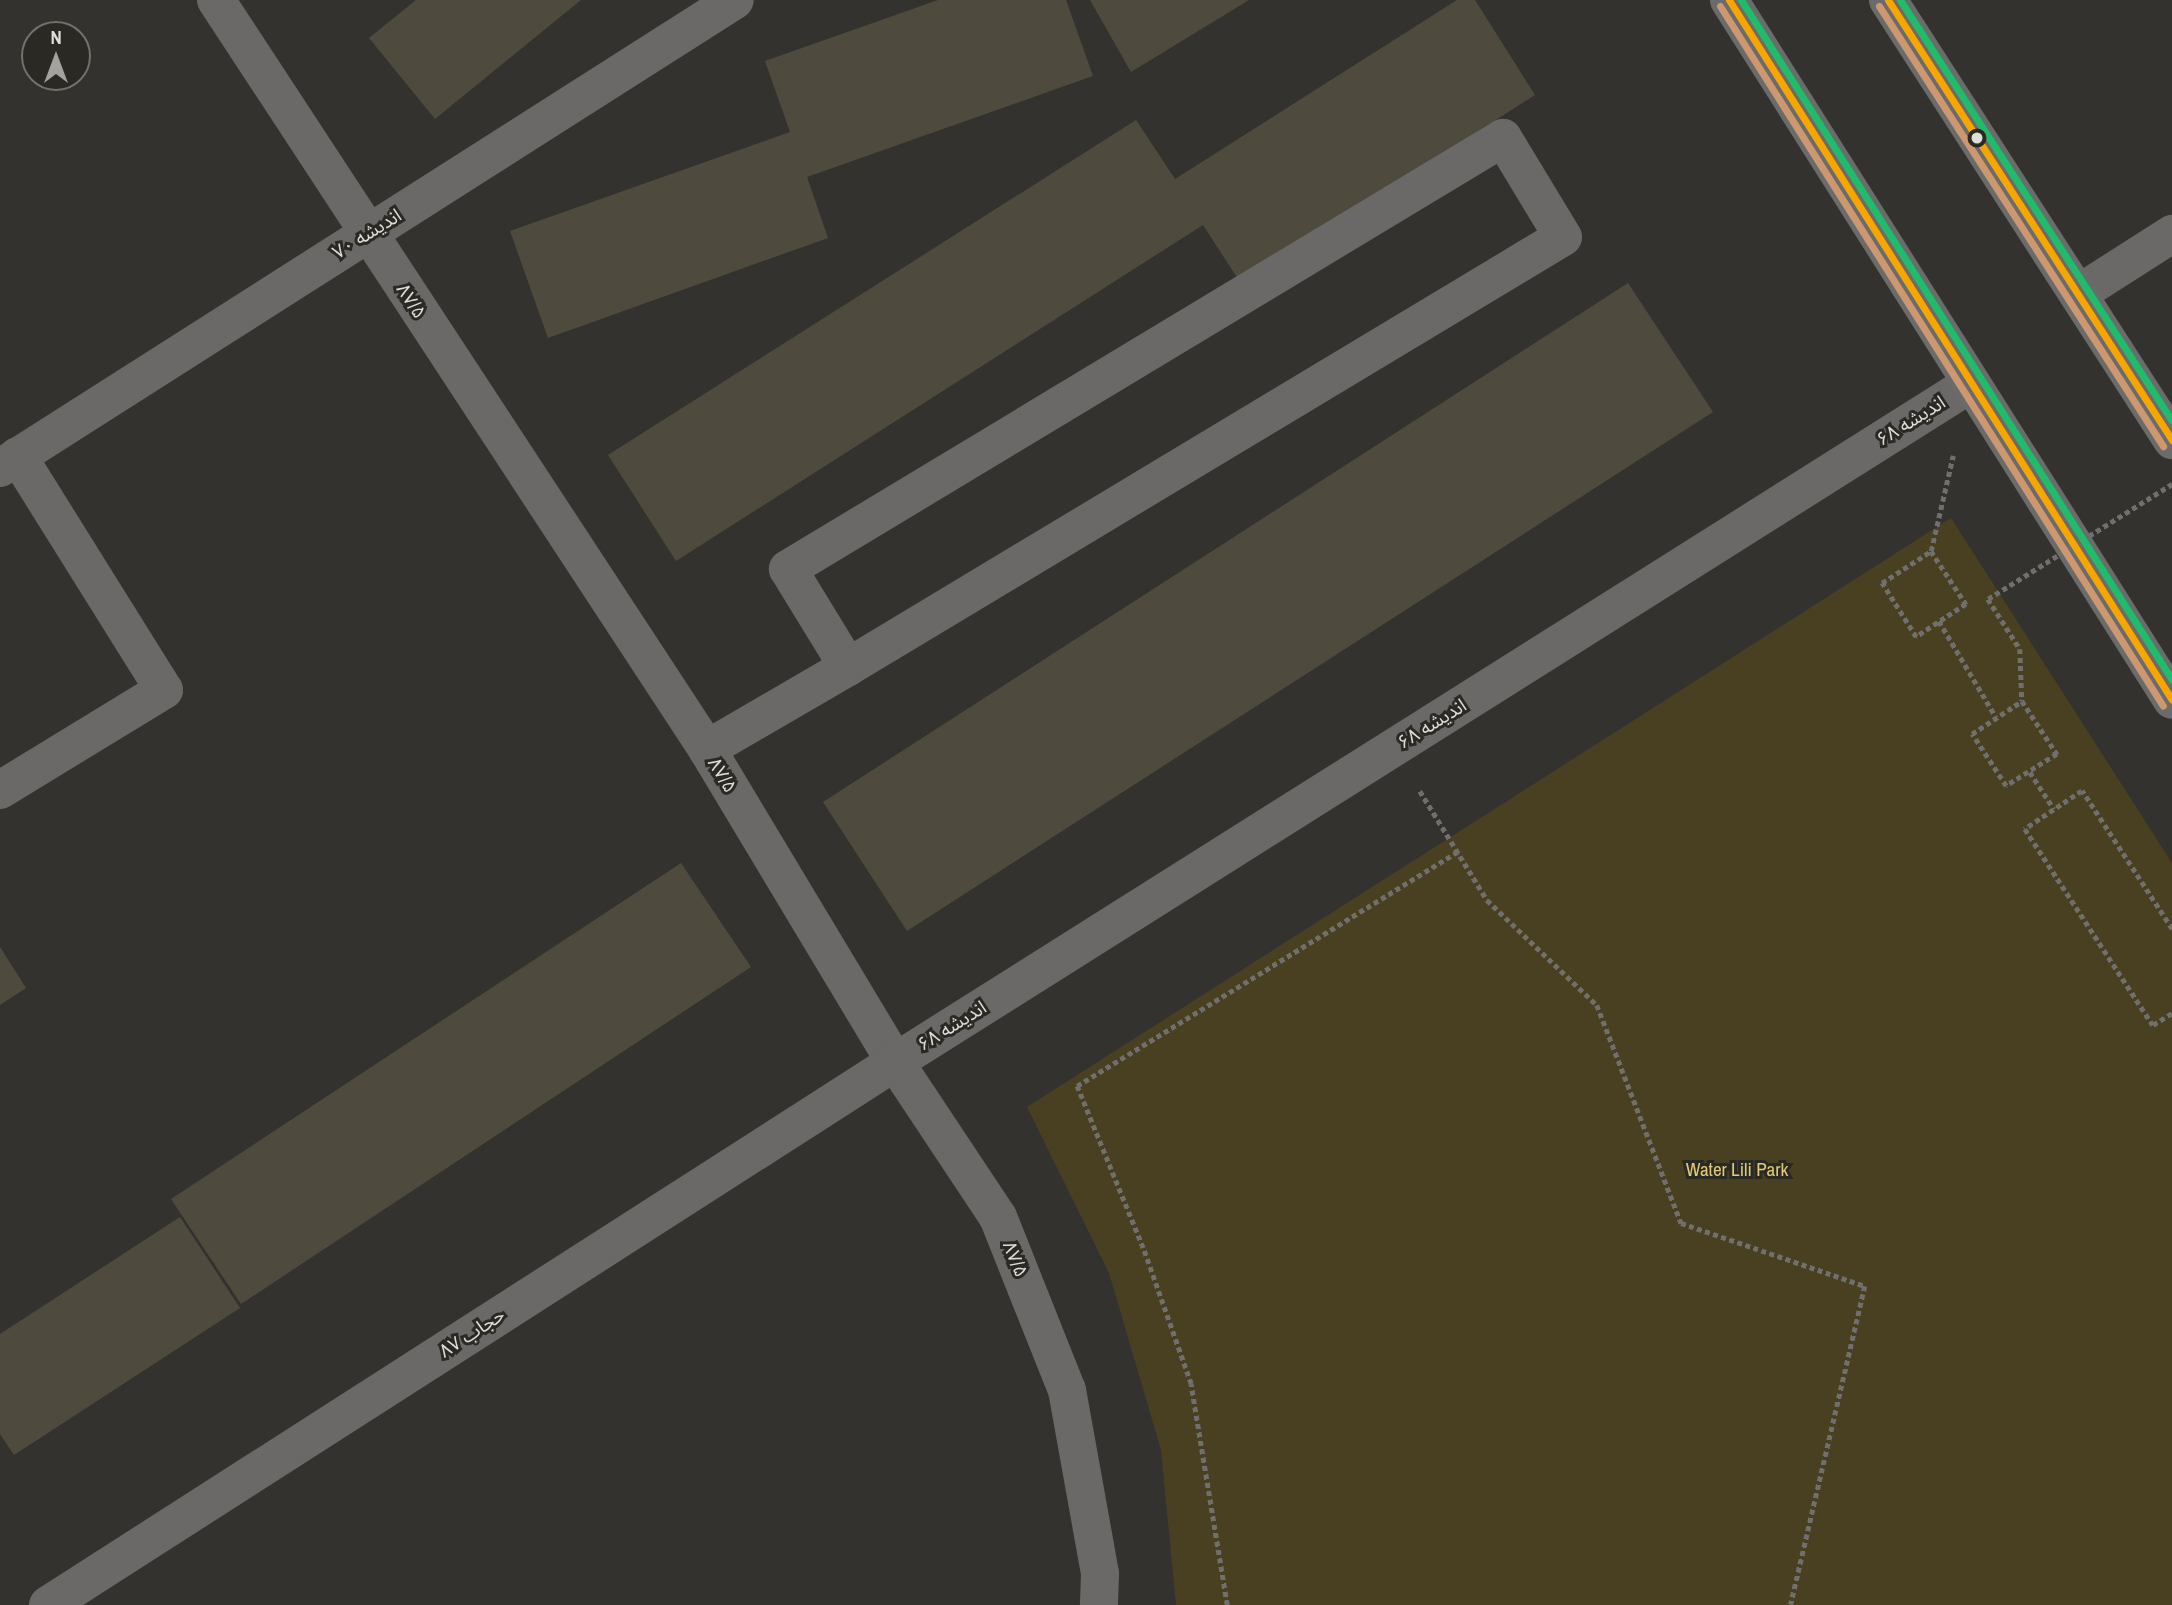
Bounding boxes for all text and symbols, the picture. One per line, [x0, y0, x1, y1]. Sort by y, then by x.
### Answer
north arrow [21, 21, 91, 91]
text: N [50, 24, 62, 50]
unlabelled marker [1970, 131, 1984, 145]
street label: اندیشه ۷۰ [328, 204, 406, 264]
street label: ۸۷/۵ [391, 279, 431, 323]
street label: اندیشه ۶۸ [1872, 391, 1950, 451]
street label: اندیشه ۶۸ [1393, 694, 1471, 754]
street label: ۸۷/۵ [703, 753, 741, 797]
street label: اندیشه ۶۸ [913, 996, 991, 1056]
park label: Water Lili Park [1686, 1159, 1788, 1181]
street label: ۸۷/۵ [998, 1238, 1032, 1280]
street label: حجاب ۸۷ [435, 1303, 509, 1363]

